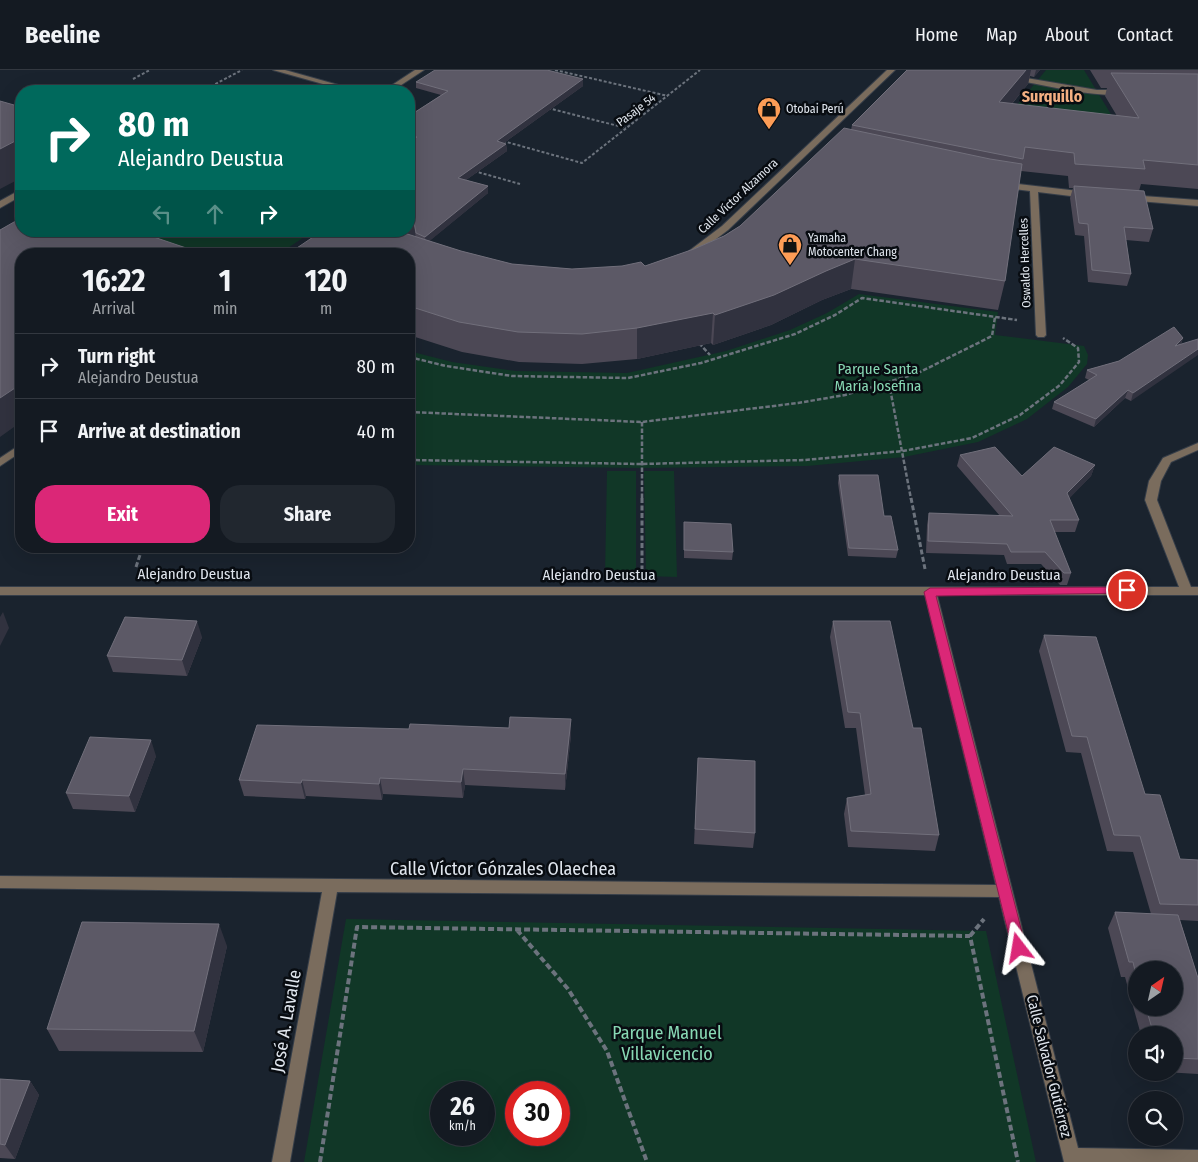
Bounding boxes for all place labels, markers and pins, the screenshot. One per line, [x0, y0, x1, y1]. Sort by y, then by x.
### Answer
shop icon: Otobai Perú [756, 96, 782, 130]
place label: Otobai Perú [786, 102, 844, 116]
place label: Yamaha Motocenter Chang [808, 231, 897, 259]
shop icon: Yamaha Motocenter Chang [777, 232, 803, 266]
pin [1106, 569, 1148, 611]

